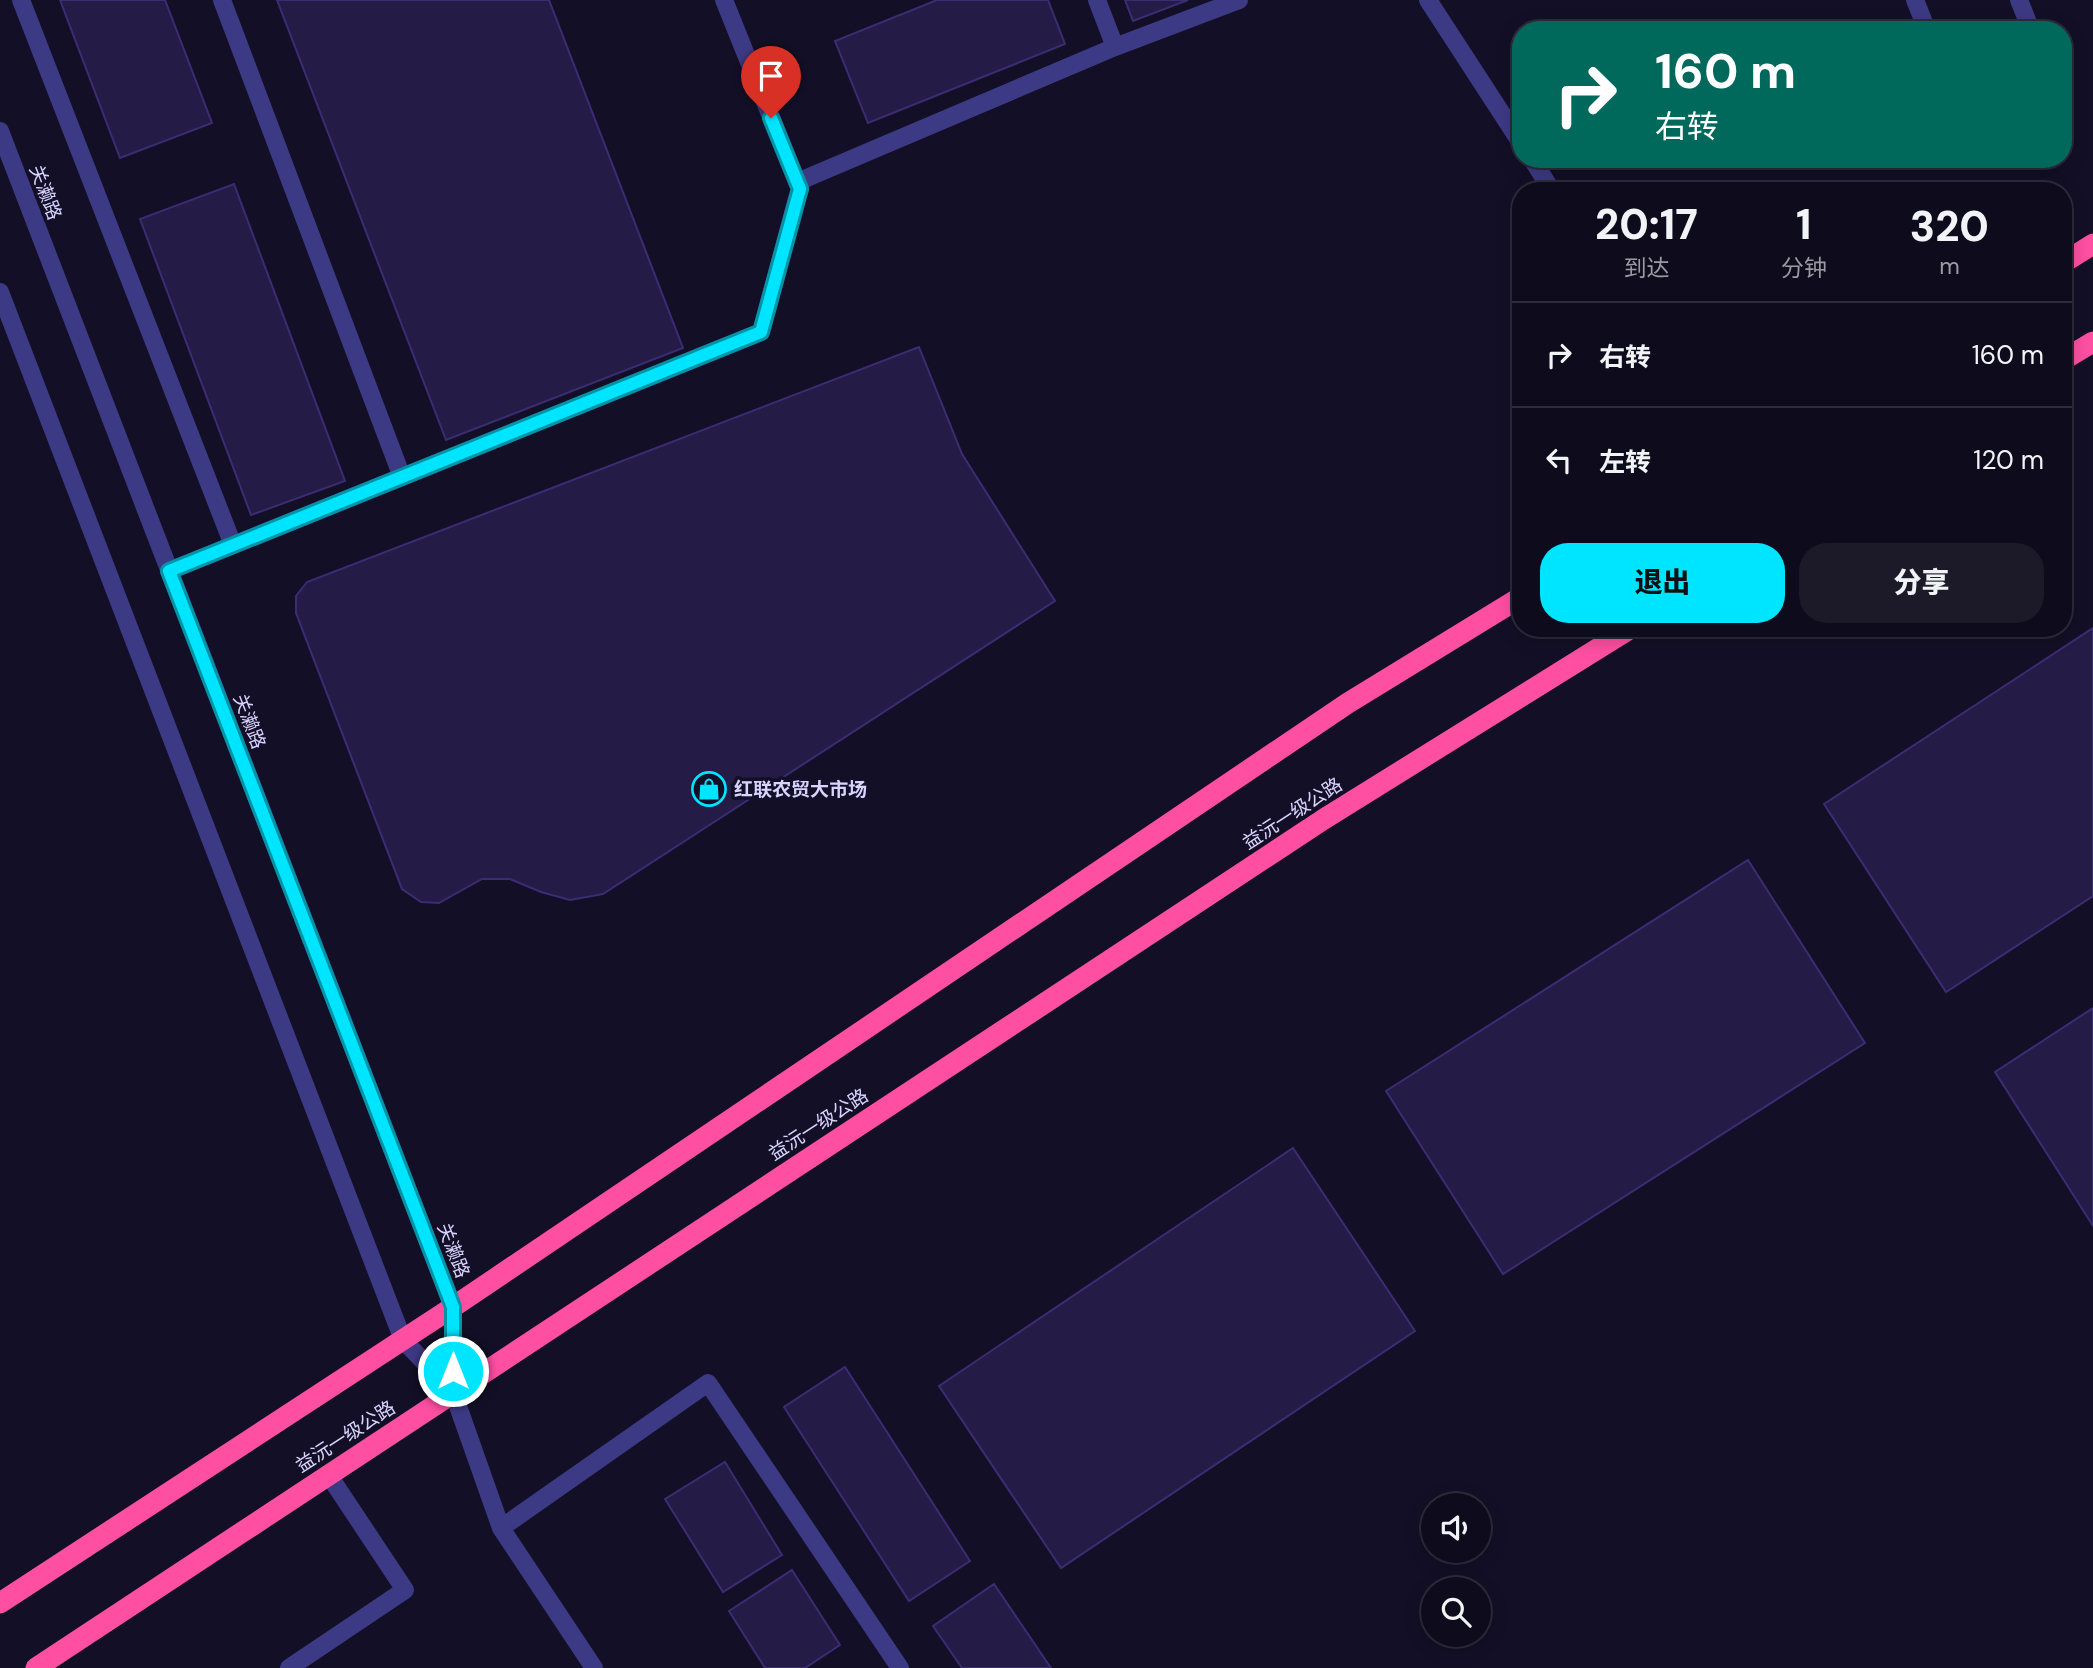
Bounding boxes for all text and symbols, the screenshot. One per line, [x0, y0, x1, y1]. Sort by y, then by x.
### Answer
text: 160 m [1655, 39, 1796, 103]
pin [741, 46, 801, 118]
icon: right [1540, 49, 1631, 140]
icon: arrive [752, 57, 790, 95]
text: 右转 [1655, 106, 1719, 148]
street label: 关濑路 [24, 161, 67, 223]
text: 20:17 [1595, 197, 1698, 252]
text: 1 [1796, 197, 1812, 252]
text: 320 [1910, 199, 1989, 254]
text: m [1939, 251, 1960, 281]
text: 到达 [1623, 253, 1669, 283]
text: 分钟 [1781, 253, 1827, 283]
icon: right [1540, 336, 1578, 374]
text: 160 m [1972, 338, 2044, 372]
text: 右转 [1599, 340, 1651, 374]
icon: left [1540, 441, 1578, 479]
text: 120 m [1973, 443, 2044, 477]
text: 左转 [1599, 445, 1651, 479]
button: 退出 [1540, 543, 1785, 623]
button: 分享 [1799, 543, 2044, 623]
street label: 关濑路 [228, 690, 271, 752]
shop icon: 红联农贸大市场 [690, 770, 728, 808]
street label: 益沅一级公路 [1238, 772, 1347, 855]
place label: 红联农贸大市场 [734, 777, 867, 802]
street label: 益沅一级公路 [764, 1083, 873, 1166]
street label: 关濑路 [432, 1219, 475, 1281]
position arrow [416, 1334, 490, 1408]
street label: 益沅一级公路 [291, 1395, 400, 1478]
map controls [1421, 1493, 1491, 1647]
button: sound [1421, 1493, 1491, 1563]
button: search [1421, 1577, 1491, 1647]

